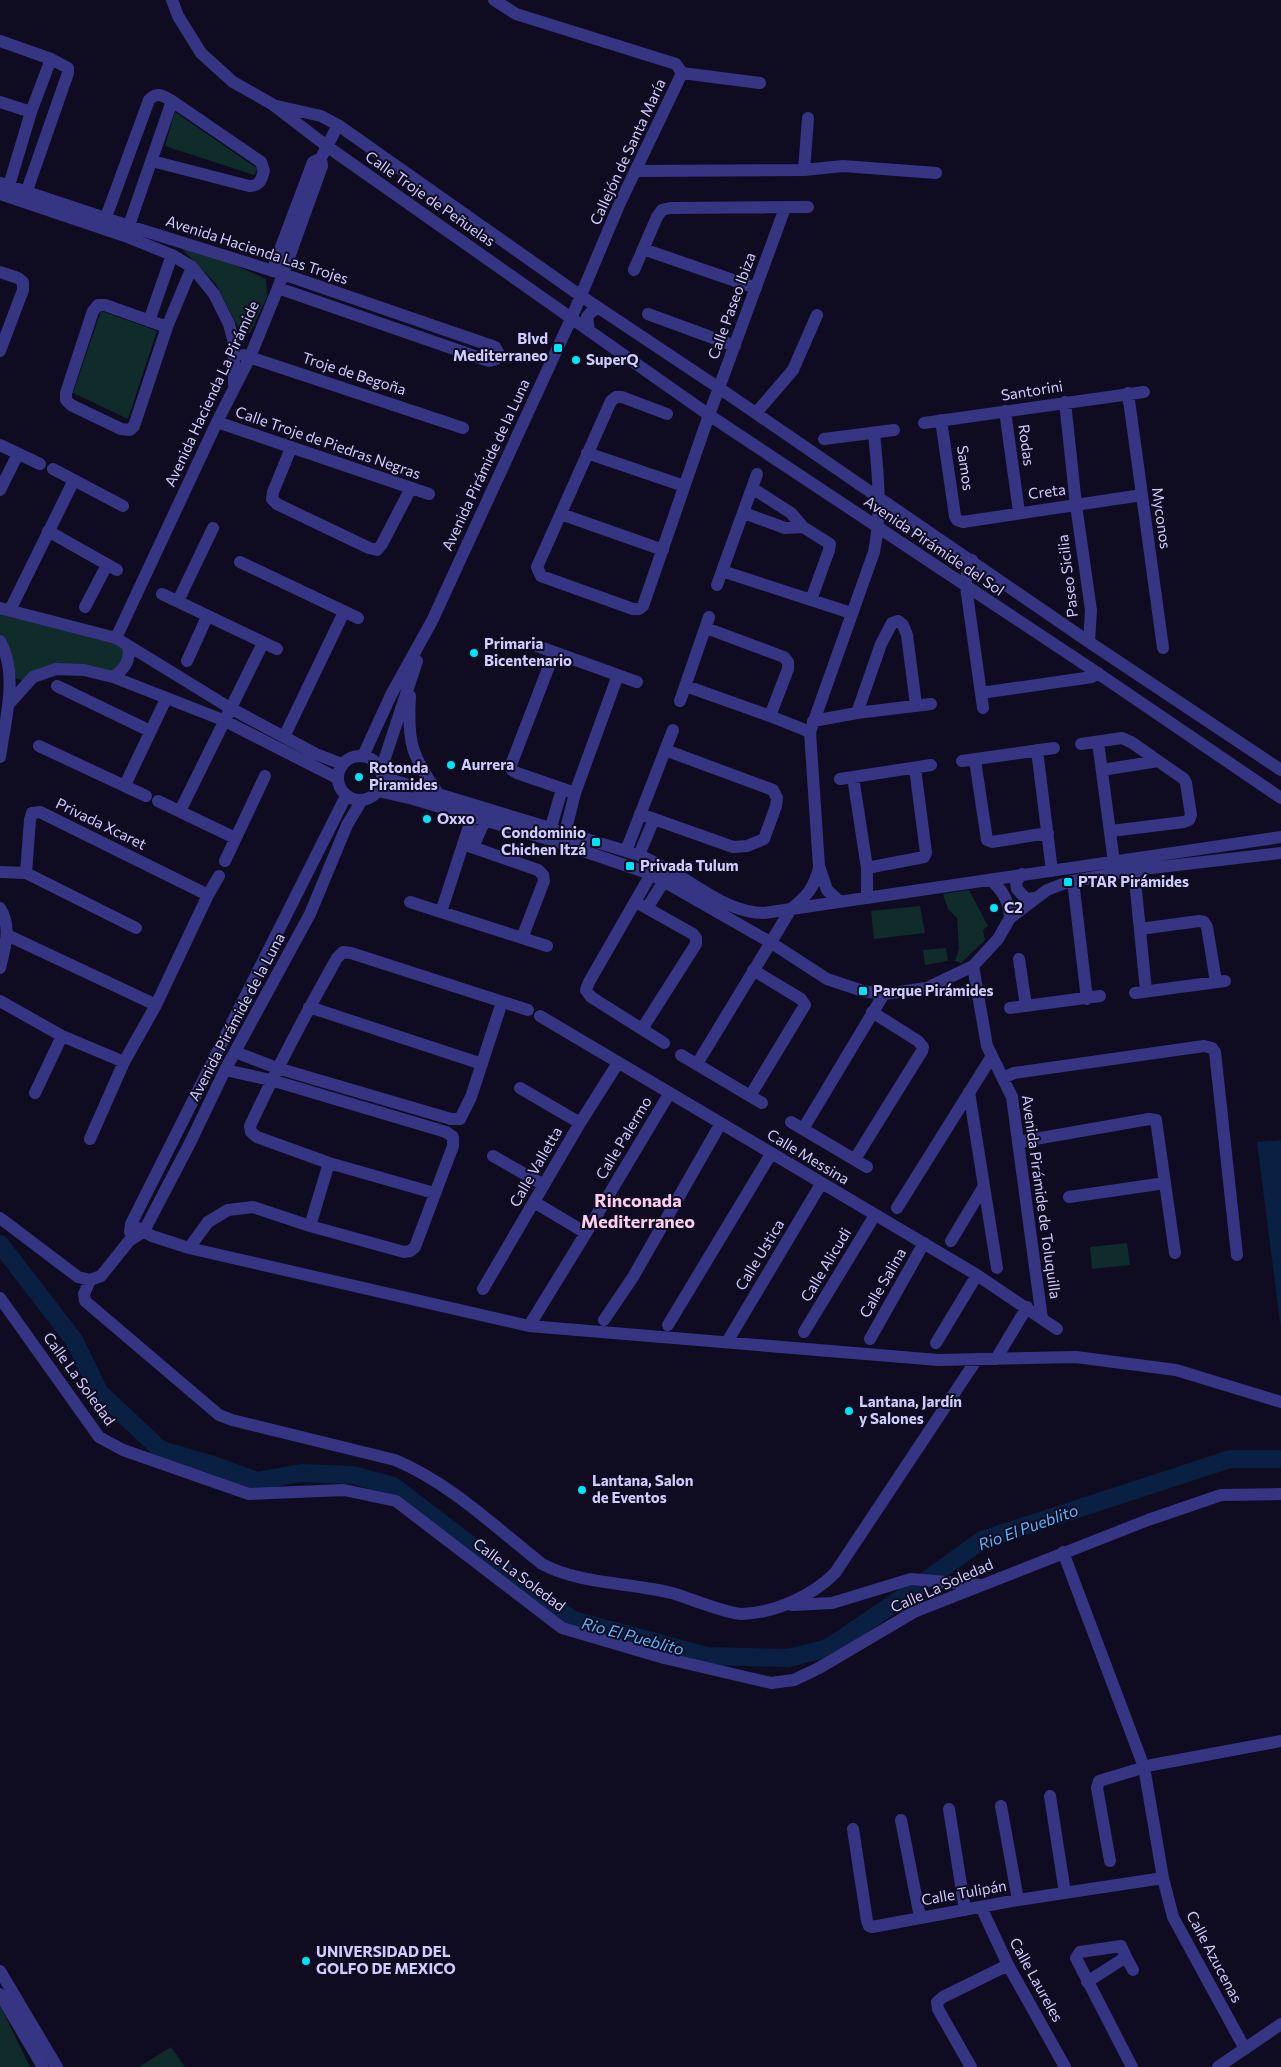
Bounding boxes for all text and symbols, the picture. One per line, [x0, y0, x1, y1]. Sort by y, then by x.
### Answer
street label: Callejón de Santa María [585, 76, 669, 228]
street label: Calle Troje de Peñuelas [362, 147, 499, 250]
street label: Avenida Hacienda Las Trojes [164, 211, 351, 287]
street label: Calle Paseo Ibiza [703, 250, 759, 362]
street label: Avenida Hacienda La Pirámide [160, 298, 262, 489]
place label: Blvd Mediterraneo [453, 329, 548, 364]
marker: Blvd Mediterraneo [552, 342, 564, 354]
street label: Troje de Begoña [300, 348, 408, 398]
place label: SuperQ [586, 350, 639, 368]
marker: SuperQ [570, 354, 582, 366]
street label: Avenida Pirámide de la Luna [437, 376, 533, 553]
street label: Santorini [1000, 376, 1064, 404]
street label: Calle Troje de Piedras Negras [233, 402, 423, 482]
street label: Rodas [1015, 423, 1039, 467]
street label: Samos [954, 444, 978, 492]
street label: Creta [1027, 480, 1067, 502]
street label: Myconos [1149, 486, 1175, 550]
street label: Avenida Pirámide del Sol [861, 492, 1008, 599]
street label: Paseo Sicilia [1053, 534, 1081, 619]
place label: Primaria Bicentenario [484, 634, 572, 669]
marker: Primaria Bicentenario [468, 647, 480, 659]
place label: Aurrera [461, 755, 514, 773]
place label: Rotonda Piramides [369, 758, 438, 793]
marker: Aurrera [445, 759, 457, 771]
marker: Rotonda Piramides [353, 771, 365, 783]
street label: Privada Xcaret [53, 793, 150, 853]
place label: Oxxo [437, 809, 475, 827]
marker: Oxxo [421, 813, 433, 825]
place label: Condominio Chichen Itzá [501, 823, 586, 858]
marker: Condominio Chichen Itzá [590, 836, 602, 848]
place label: Privada Tulum [640, 856, 739, 874]
marker: Privada Tulum [624, 860, 636, 872]
place label: PTAR Pirámides [1078, 872, 1189, 890]
marker: PTAR Pirámides [1062, 876, 1074, 888]
place label: C2 [1004, 898, 1023, 916]
marker: C2 [988, 902, 1000, 914]
street label: Avenida Pirámide de la Luna [184, 929, 288, 1104]
place label: Parque Pirámides [873, 981, 993, 999]
marker: Parque Pirámides [857, 985, 869, 997]
street label: Calle Palermo [591, 1093, 655, 1182]
street label: Avenida Pirámide de Toluquilla [1019, 1094, 1065, 1300]
street label: Calle Valletta [505, 1123, 565, 1210]
street label: Calle Messina [764, 1125, 853, 1188]
district label: Rinconada Mediterraneo [581, 1189, 695, 1232]
street label: Calle Ustica [731, 1216, 787, 1293]
street label: Calle Alicudi [796, 1224, 854, 1305]
street label: Calle Salina [855, 1245, 909, 1320]
street label: Calle La Soledad [40, 1328, 120, 1428]
place label: Lantana, Jardín y Salones [859, 1392, 962, 1427]
marker: Lantana, Jardín y Salones [843, 1405, 855, 1417]
place label: Lantana, Salon de Eventos [592, 1471, 693, 1506]
marker: Lantana, Salon de Eventos [576, 1484, 588, 1496]
water label: Rio El Pueblito [975, 1500, 1080, 1553]
street label: Calle La Soledad [470, 1534, 569, 1615]
street label: Calle La Soledad [887, 1554, 996, 1616]
water label: Rio El Pueblito [580, 1613, 686, 1658]
street label: Calle Tulipán [920, 1876, 1008, 1908]
street label: Calle Azucenas [1183, 1908, 1247, 2006]
street label: Calle Laureles [1006, 1934, 1068, 2025]
place label: UNIVERSIDAD DEL GOLFO DE MEXICO [316, 1942, 456, 1977]
marker: UNIVERSIDAD DEL GOLFO DE MEXICO [300, 1955, 312, 1967]

